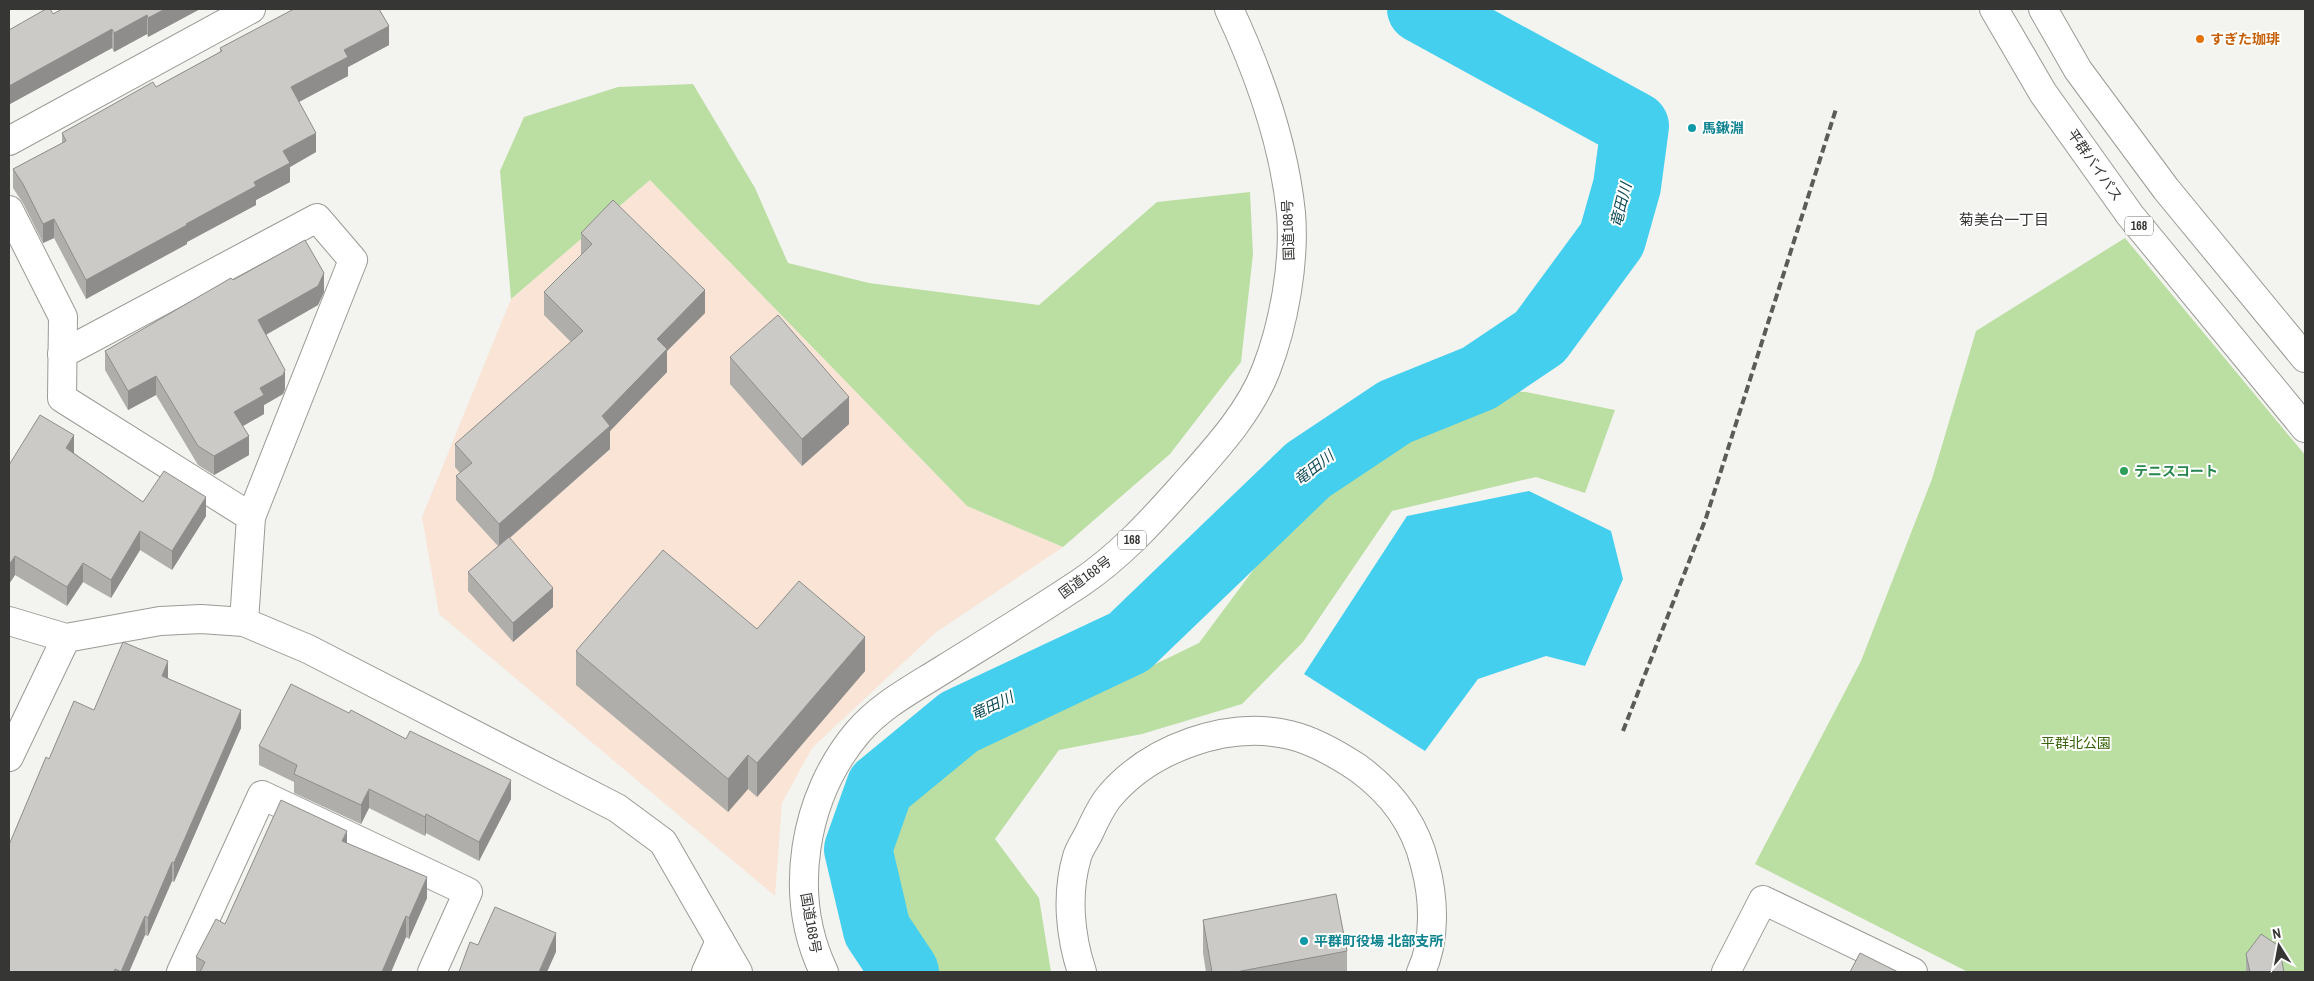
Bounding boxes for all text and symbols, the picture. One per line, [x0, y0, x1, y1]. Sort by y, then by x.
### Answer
place label: すぎた珈琲 [2210, 30, 2280, 48]
marker: すぎた珈琲 [2194, 33, 2206, 45]
place label: 馬鍬淵 [1702, 119, 1744, 137]
marker: 馬鍬淵 [1686, 122, 1698, 134]
street label: 平群バイパス [2064, 126, 2126, 204]
water label: 竜田川 [1605, 179, 1637, 229]
street label: 国道168号 [1278, 199, 1298, 261]
district label: 菊美台一丁目 [1959, 209, 2049, 230]
road number: 168 [2125, 217, 2153, 236]
water label: 竜田川 [1289, 444, 1339, 490]
place label: テニスコート [2134, 462, 2218, 480]
marker: テニスコート [2118, 465, 2130, 477]
road number: 168 [1118, 530, 1146, 550]
street label: 国道168号 [1055, 552, 1115, 602]
water label: 竜田川 [967, 686, 1018, 725]
park label: 平群北公園 [2041, 734, 2111, 752]
street label: 国道168号 [797, 891, 825, 955]
north arrow [2254, 921, 2304, 971]
text: N [2271, 924, 2282, 943]
place label: 平群町役場 北部支所 [1314, 932, 1443, 950]
marker: 平群町役場 北部支所 [1298, 935, 1310, 947]

